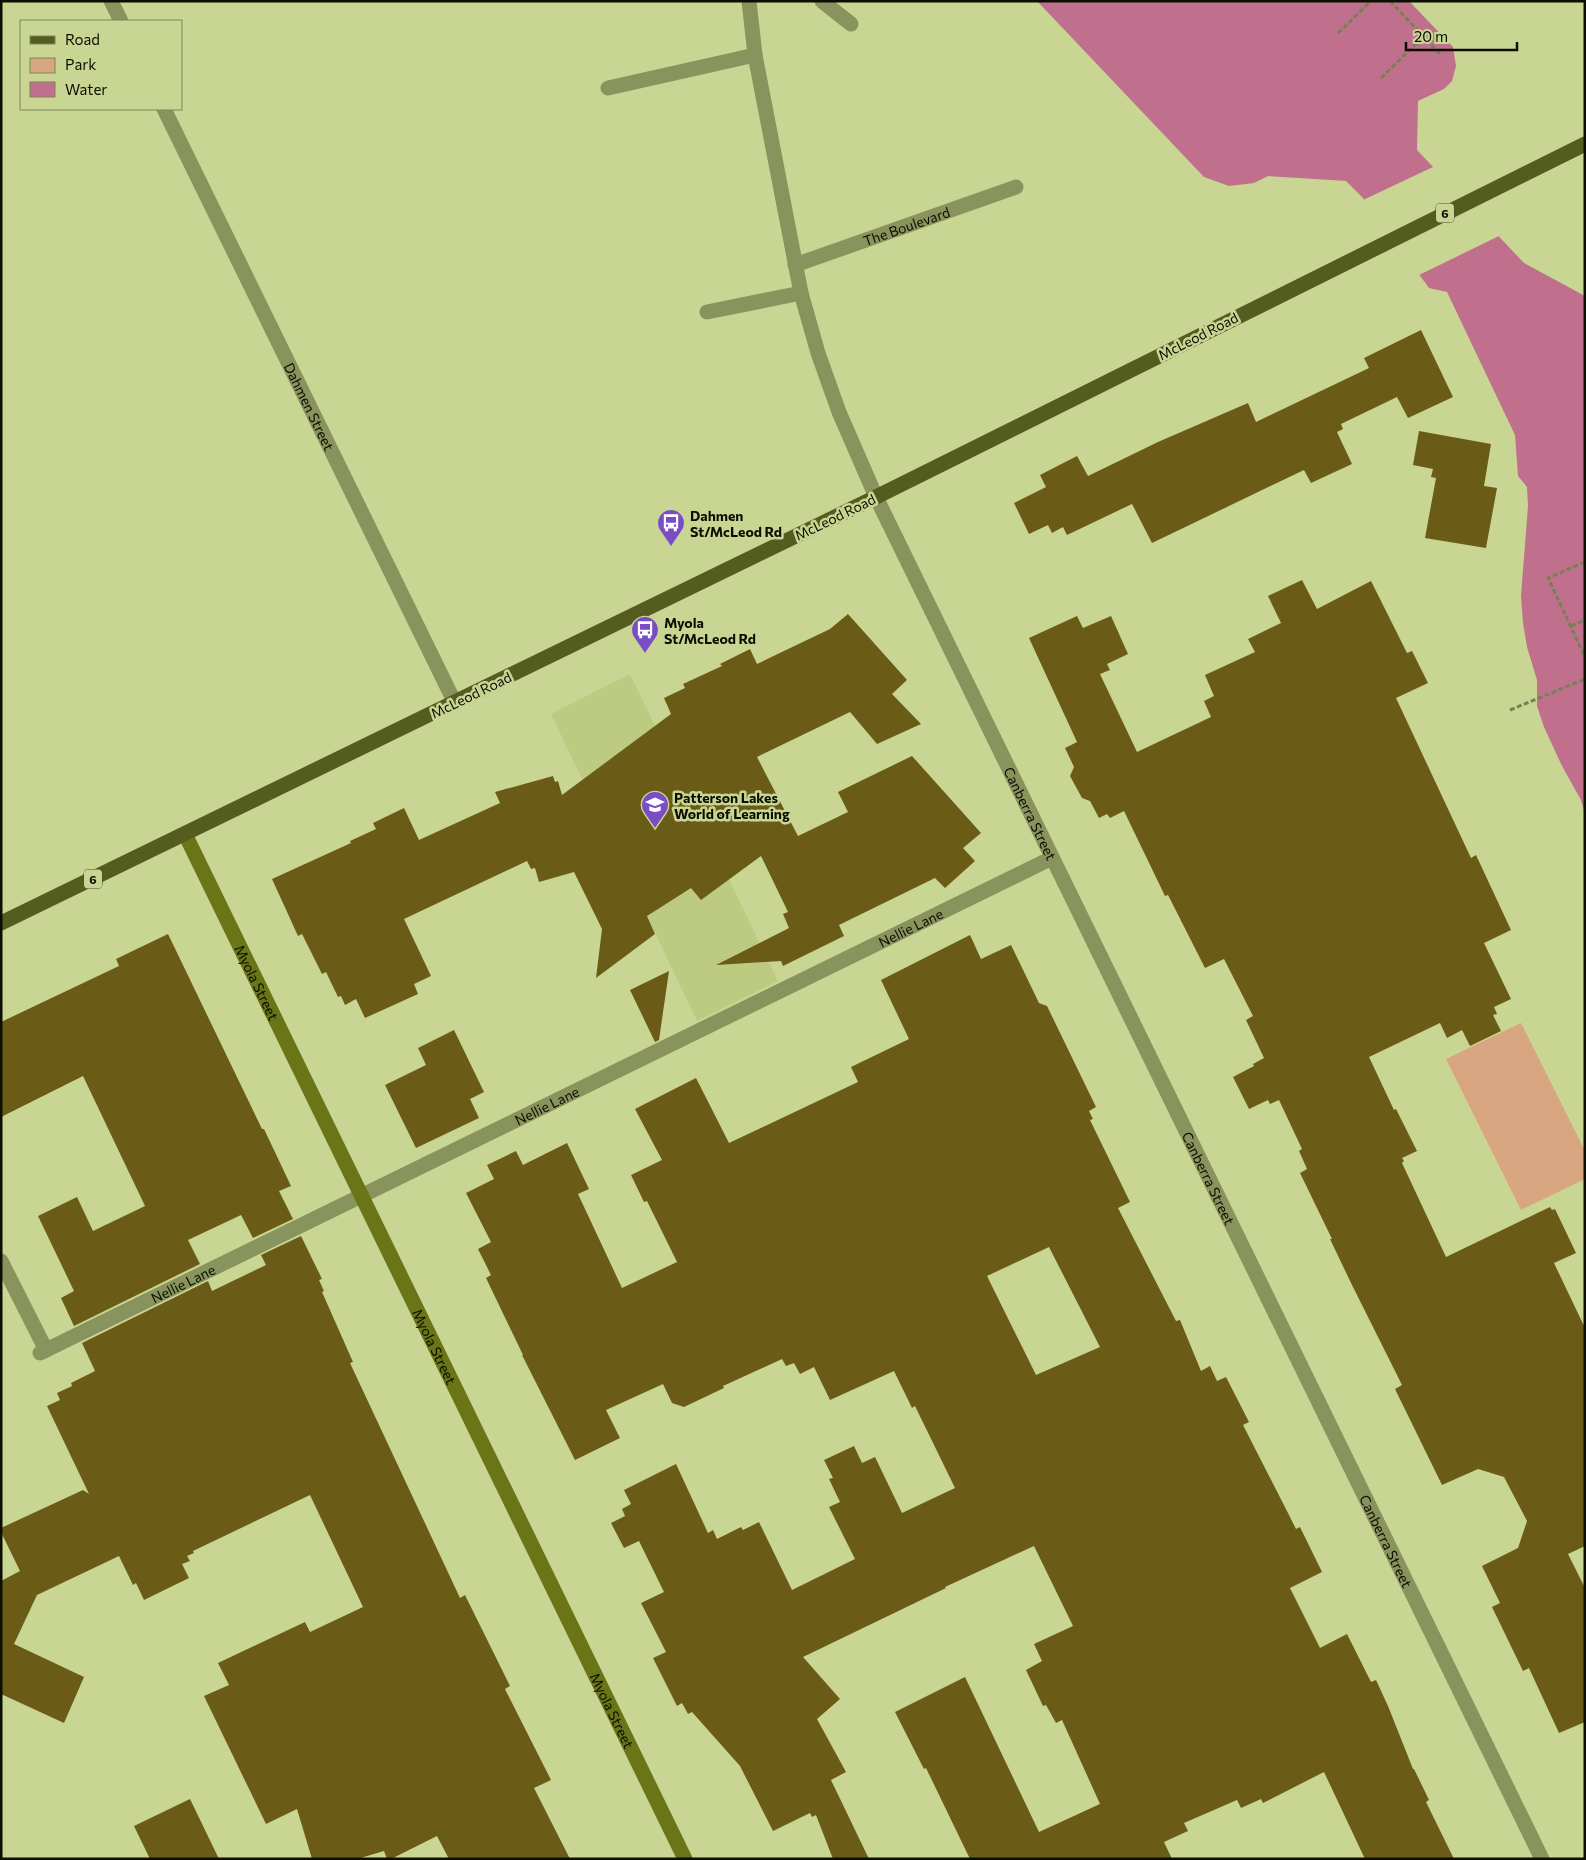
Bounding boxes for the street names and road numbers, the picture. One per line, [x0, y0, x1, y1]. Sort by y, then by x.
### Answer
street label: The Boulevard [861, 203, 952, 249]
road number: 6 [1436, 204, 1454, 222]
street label: McLeod Road [1155, 309, 1241, 363]
street label: Dahmen Street [281, 360, 338, 453]
street label: McLeod Road [792, 490, 878, 544]
street label: McLeod Road [428, 668, 514, 722]
street label: Canberra Street [1001, 764, 1061, 863]
road number: 6 [84, 870, 102, 889]
street label: Nellie Lane [875, 904, 945, 950]
street label: Myola Street [232, 942, 283, 1023]
street label: Nellie Lane [512, 1082, 582, 1128]
street label: Canberra Street [1179, 1129, 1239, 1227]
street label: Nellie Lane [148, 1260, 218, 1306]
street label: Myola Street [409, 1306, 461, 1387]
street label: Canberra Street [1357, 1492, 1416, 1590]
street label: Myola Street [587, 1670, 638, 1751]

